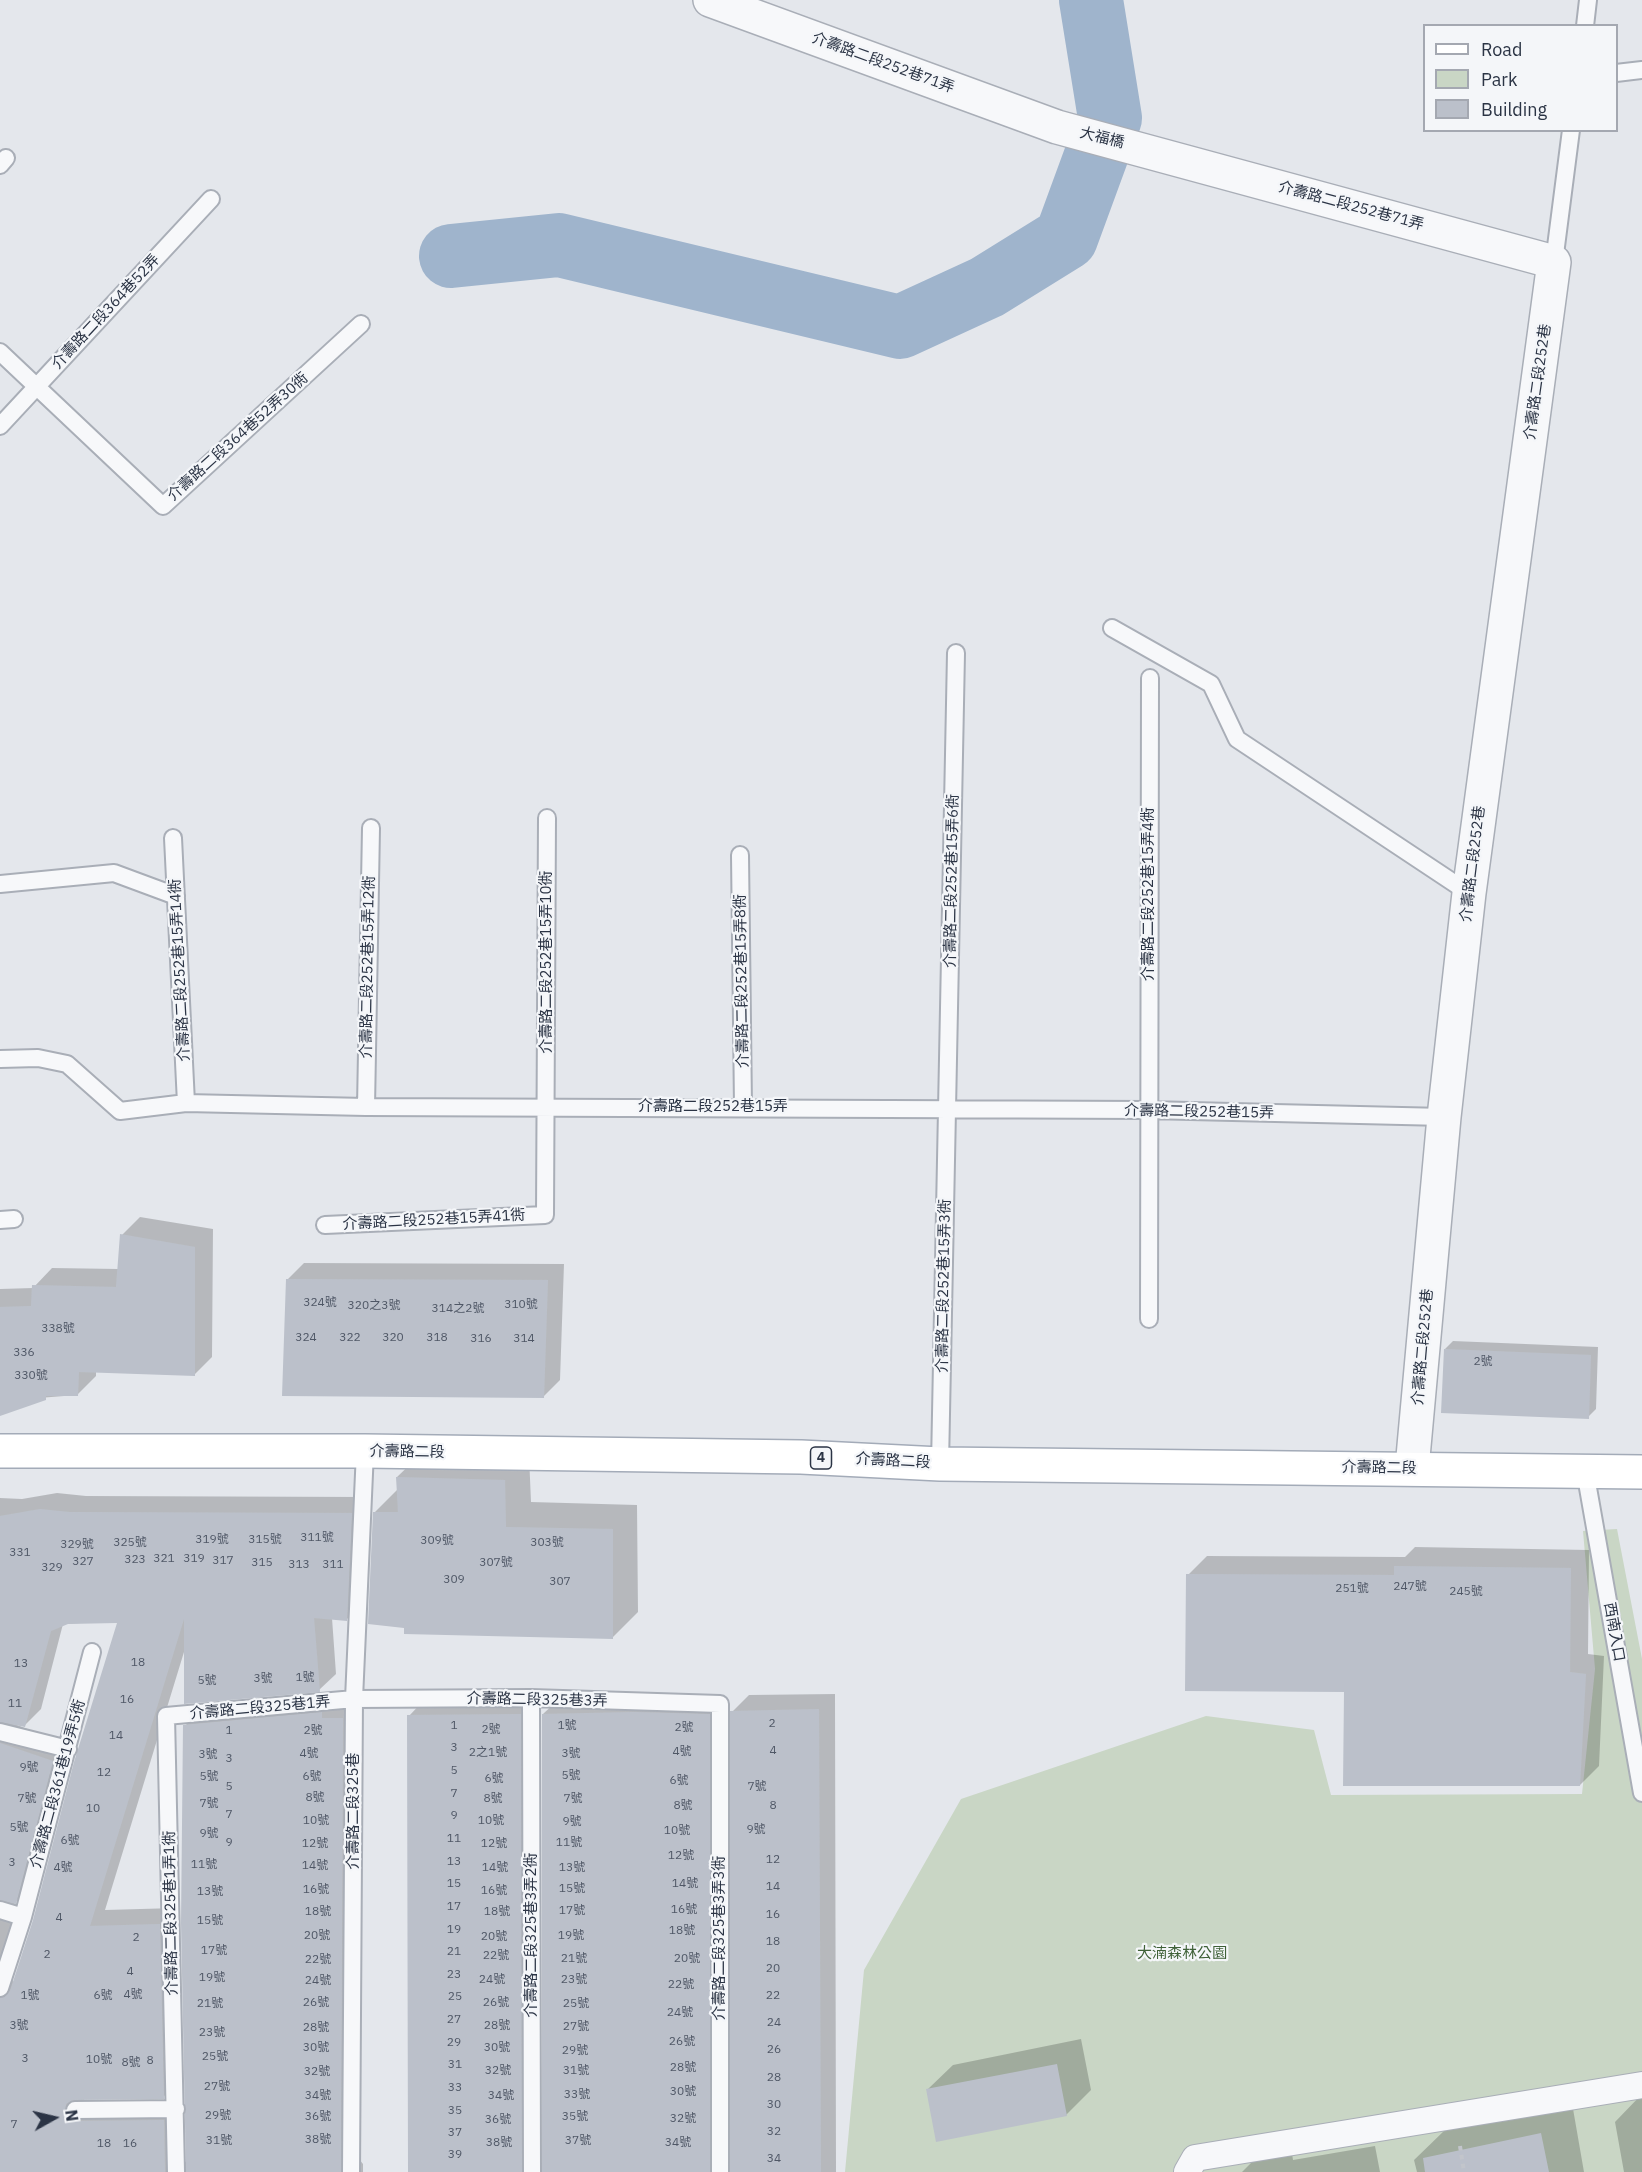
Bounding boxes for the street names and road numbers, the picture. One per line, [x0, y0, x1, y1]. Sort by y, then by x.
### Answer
street label: 介壽路二段252巷71弄 [809, 29, 957, 97]
street label: 大福橋 [1078, 124, 1126, 152]
street label: 介壽路二段252巷71弄 [1276, 178, 1426, 234]
street label: 介壽路二段364巷52弄 [48, 251, 164, 373]
street label: 介壽路二段252巷 [1521, 323, 1555, 441]
street label: 介壽路二段364巷52弄30衖 [164, 369, 312, 505]
street label: 介壽路二段252巷15弄6衖 [941, 794, 963, 968]
street label: 介壽路二段252巷 [1457, 805, 1489, 923]
street label: 介壽路二段252巷15弄4衖 [1140, 807, 1158, 981]
street label: 介壽路二段252巷15弄10衖 [538, 871, 556, 1053]
street label: 介壽路二段252巷15弄12衖 [357, 875, 379, 1059]
street label: 介壽路二段252巷15弄14衖 [166, 878, 194, 1062]
street label: 介壽路二段252巷15弄8衖 [731, 894, 753, 1068]
street label: 介壽路二段252巷15弄 [638, 1098, 788, 1116]
street label: 介壽路二段252巷15弄 [1124, 1102, 1274, 1122]
street label: 介壽路二段252巷15弄3衖 [933, 1199, 955, 1373]
street label: 介壽路二段252巷15弄41衖 [342, 1206, 526, 1234]
street label: 介壽路二段252巷 [1409, 1288, 1437, 1406]
street label: 介壽路二段 [369, 1442, 445, 1462]
road number: 4 [810, 1447, 832, 1469]
street label: 介壽路二段 [855, 1450, 931, 1472]
street label: 介壽路二段 [1341, 1458, 1417, 1478]
street label: 西南入口 [1600, 1601, 1628, 1663]
street label: 介壽路二段325巷3弄 [466, 1690, 608, 1710]
street label: 介壽路二段325巷1弄 [189, 1693, 331, 1723]
street label: 介壽路二段361巷19弄5衖 [27, 1698, 89, 1870]
street label: 介壽路二段325巷 [345, 1753, 363, 1869]
street label: 介壽路二段325巷1弄1衖 [161, 1830, 181, 1996]
street label: 介壽路二段325巷3弄2衖 [523, 1853, 541, 2017]
street label: 介壽路二段325巷3弄3衖 [711, 1856, 729, 2020]

